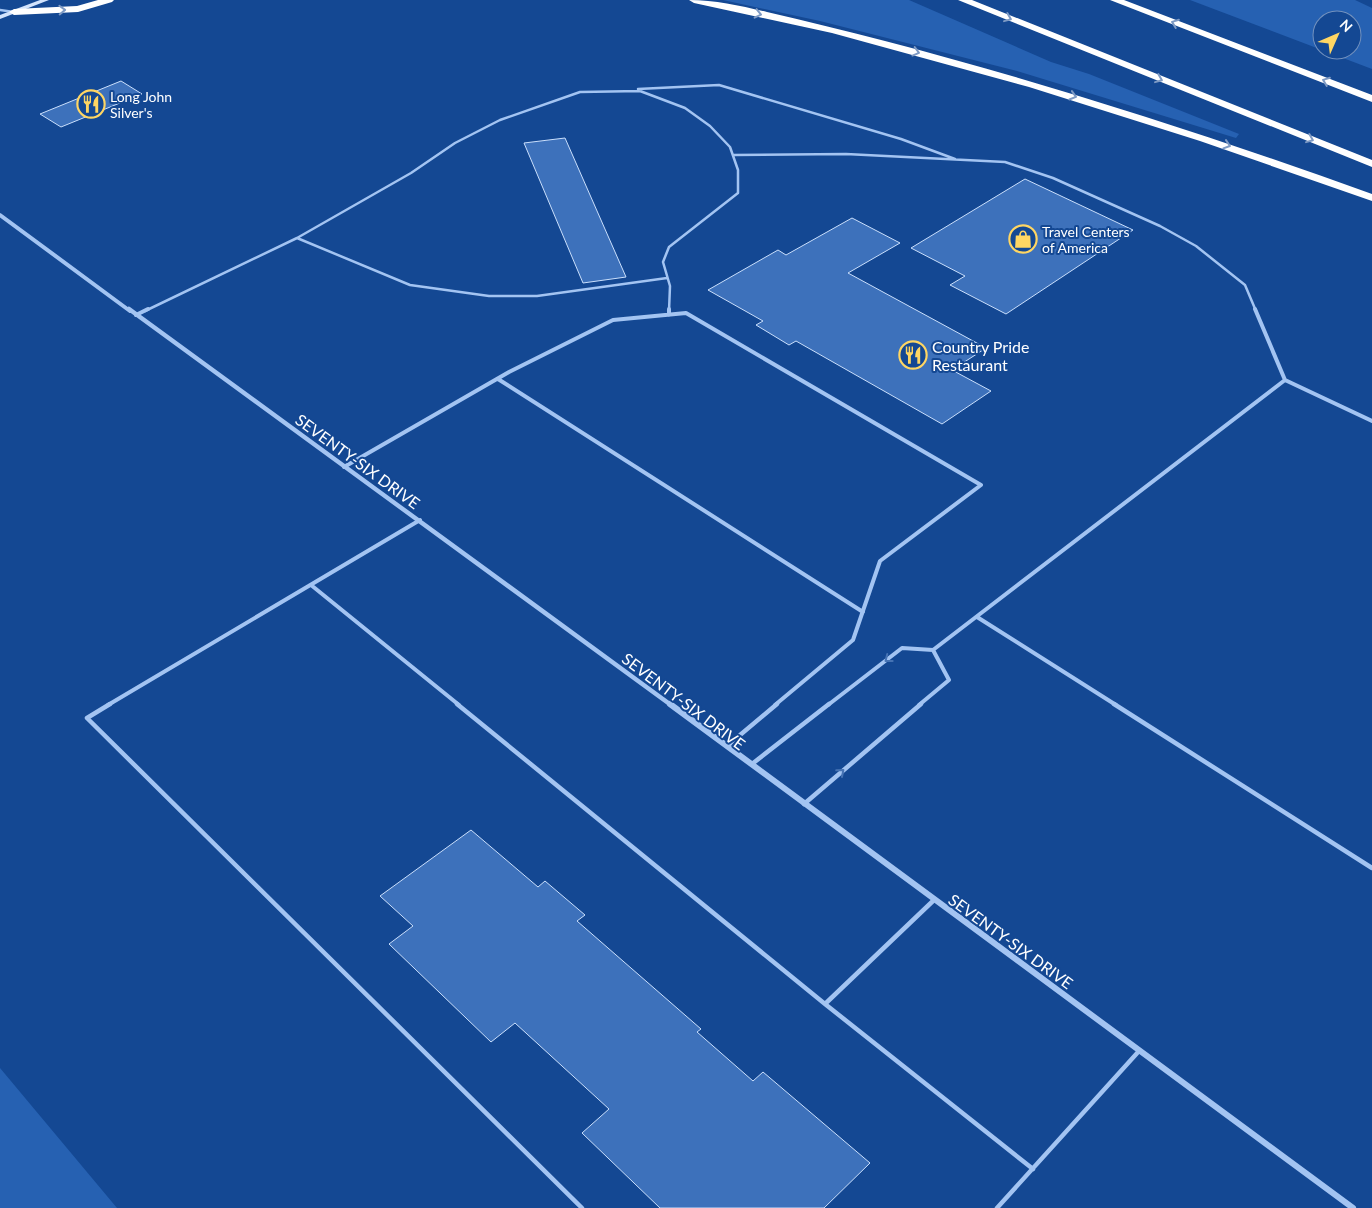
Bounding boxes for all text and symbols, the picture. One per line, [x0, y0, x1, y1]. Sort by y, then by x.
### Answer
one-way arrow [59, 5, 67, 15]
one-way arrow [754, 8, 763, 19]
north arrow [1312, 10, 1362, 60]
one-way arrow [1004, 12, 1012, 22]
text: N [1337, 16, 1356, 35]
one-way arrow [1171, 19, 1180, 29]
one-way arrow [912, 46, 921, 57]
one-way arrow [1154, 73, 1163, 83]
one-way arrow [1323, 77, 1331, 87]
place label: Long John Silver's [110, 88, 172, 121]
restaurant icon: Long John Silver's [76, 89, 106, 119]
one-way arrow [1068, 91, 1076, 101]
one-way arrow [1305, 133, 1314, 144]
one-way arrow [1223, 140, 1231, 150]
place label: Travel Centers of America [1042, 223, 1130, 256]
shop icon: Travel Centers of America [1008, 224, 1038, 254]
place label: Country Pride Restaurant [932, 337, 1029, 374]
restaurant icon: Country Pride Restaurant [898, 340, 928, 370]
street label: SEVENTY-SIX DRIVE [292, 410, 424, 512]
street label: SEVENTY-SIX DRIVE [619, 649, 749, 753]
one-way arrow [884, 653, 894, 662]
one-way arrow [835, 769, 844, 778]
street label: SEVENTY-SIX DRIVE [945, 890, 1077, 992]

